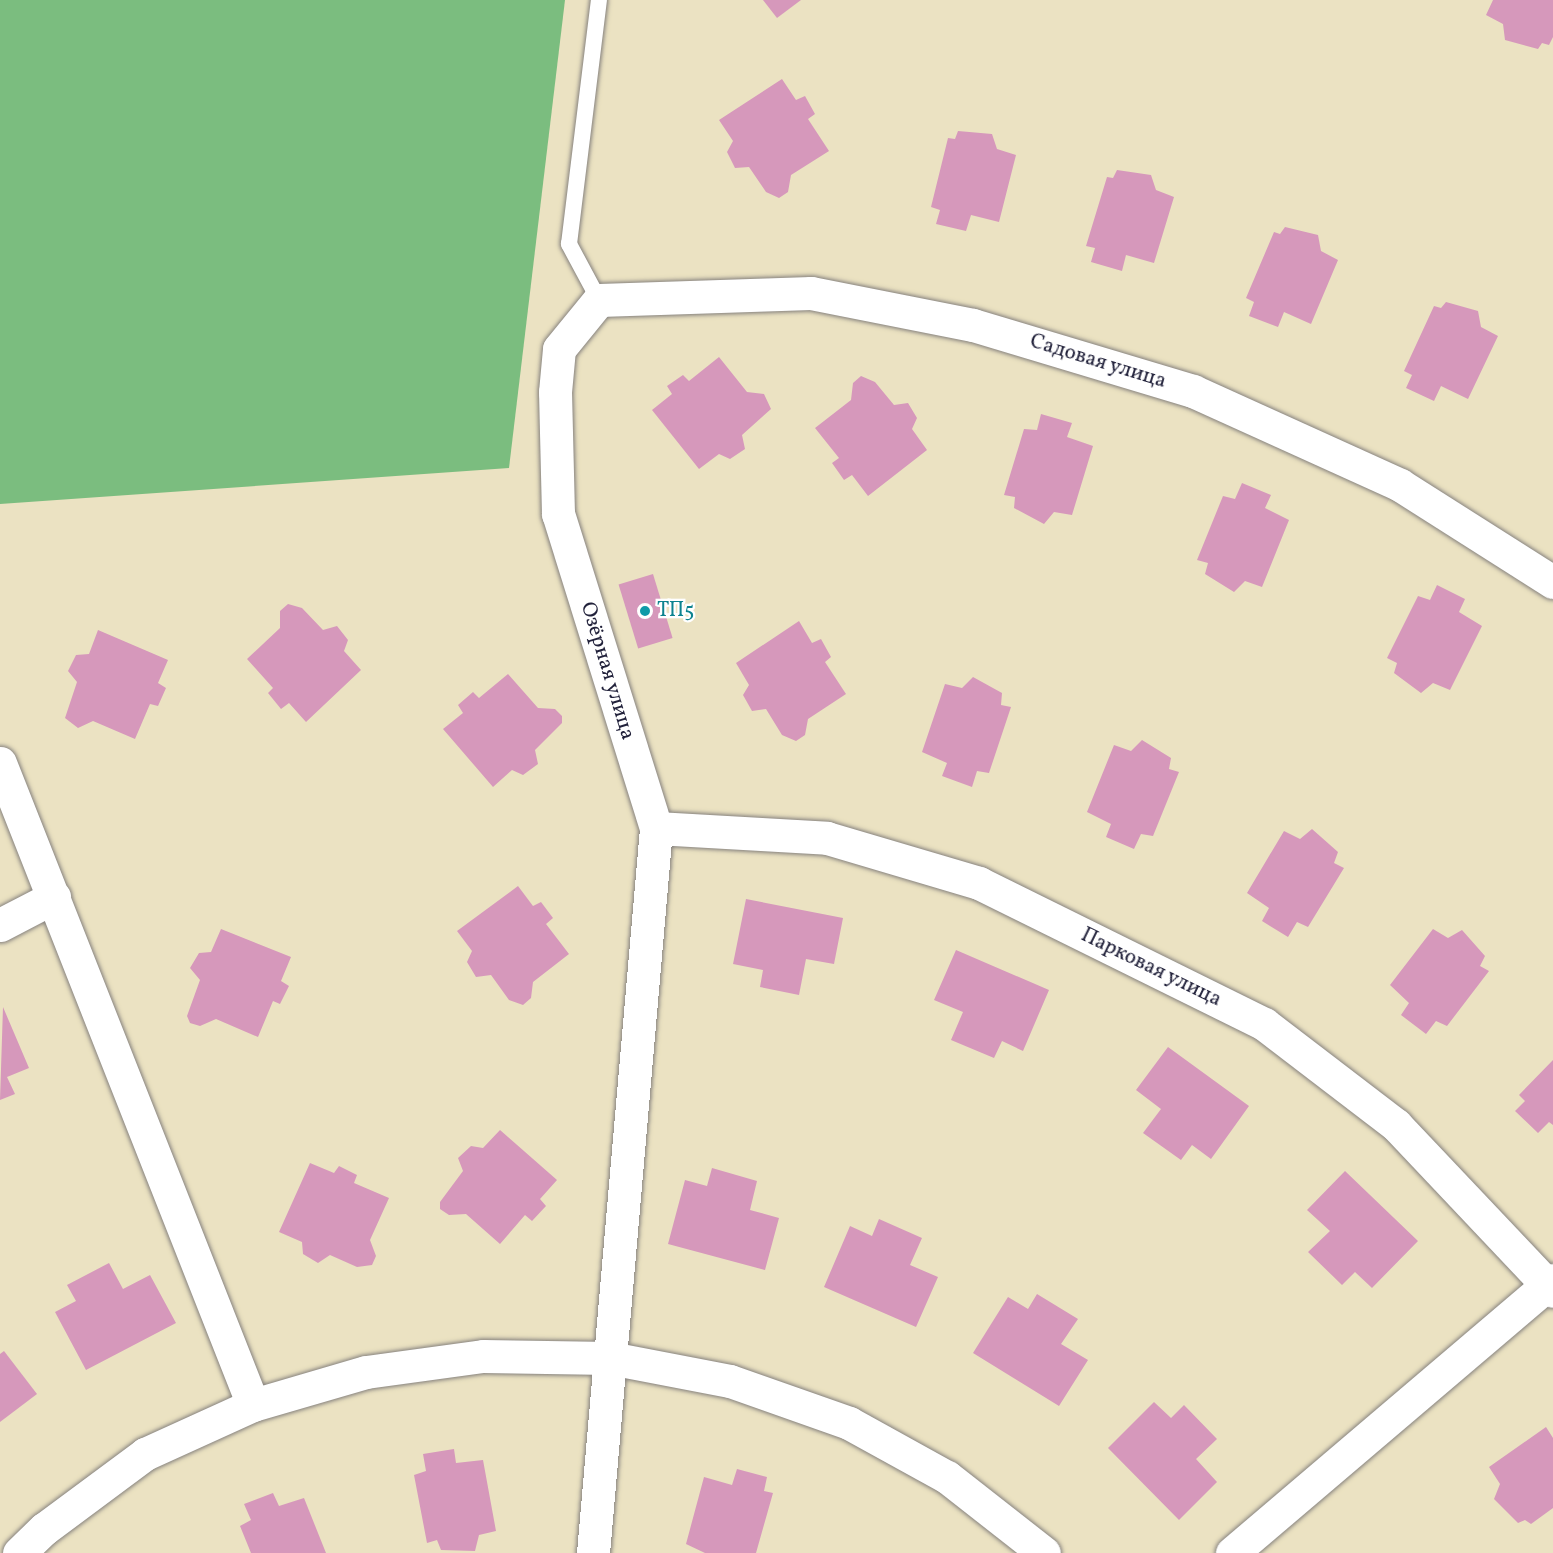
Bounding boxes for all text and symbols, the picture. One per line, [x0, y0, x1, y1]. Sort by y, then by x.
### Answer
street label: Садовая улица [1026, 329, 1170, 395]
place label: ТП5 [657, 598, 694, 624]
street label: Озёрная улица [574, 599, 640, 743]
marker: ТП5 [638, 604, 652, 618]
street label: Парковая улица [1076, 923, 1226, 1013]

